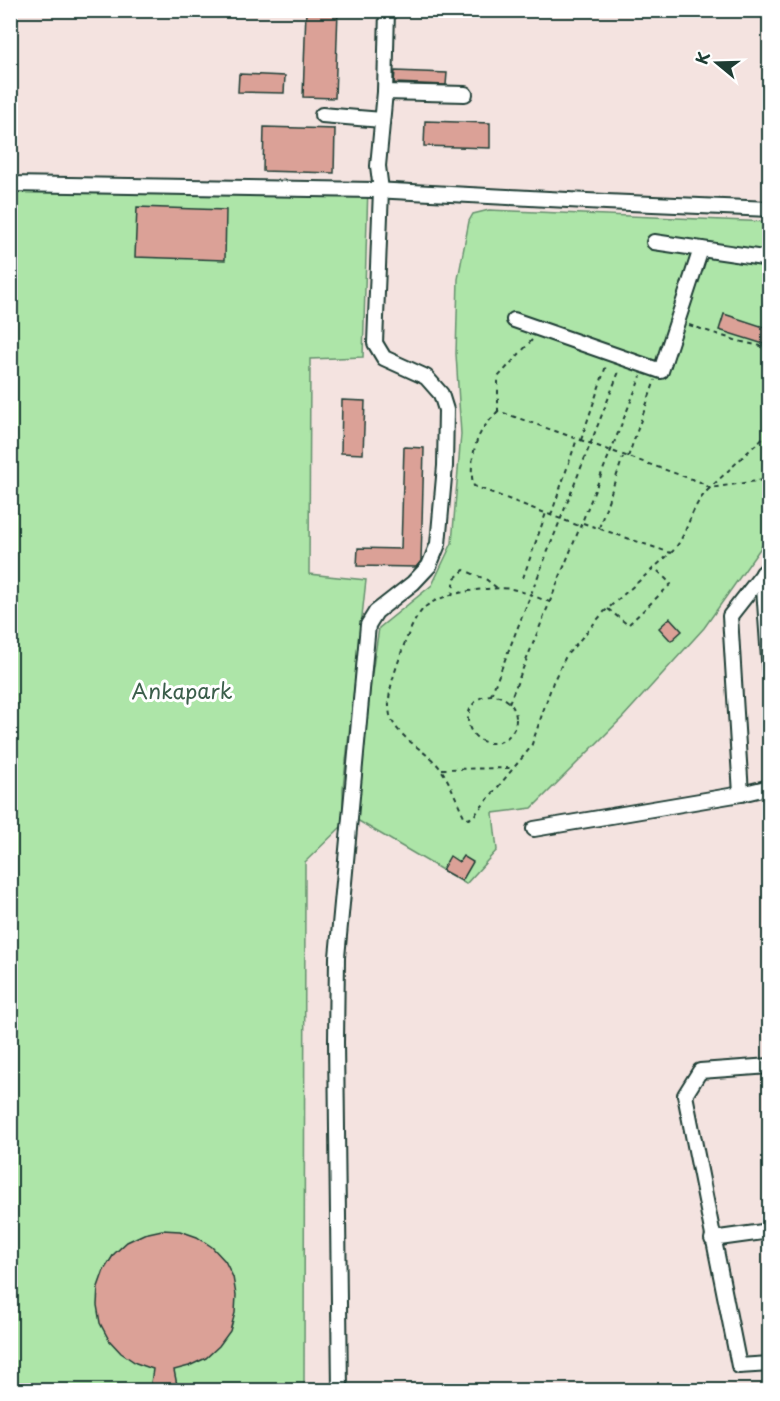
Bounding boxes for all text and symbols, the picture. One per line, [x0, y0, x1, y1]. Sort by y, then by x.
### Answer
north arrow [687, 33, 747, 93]
text: K [689, 48, 715, 67]
park label: Ankapark [132, 674, 233, 706]

